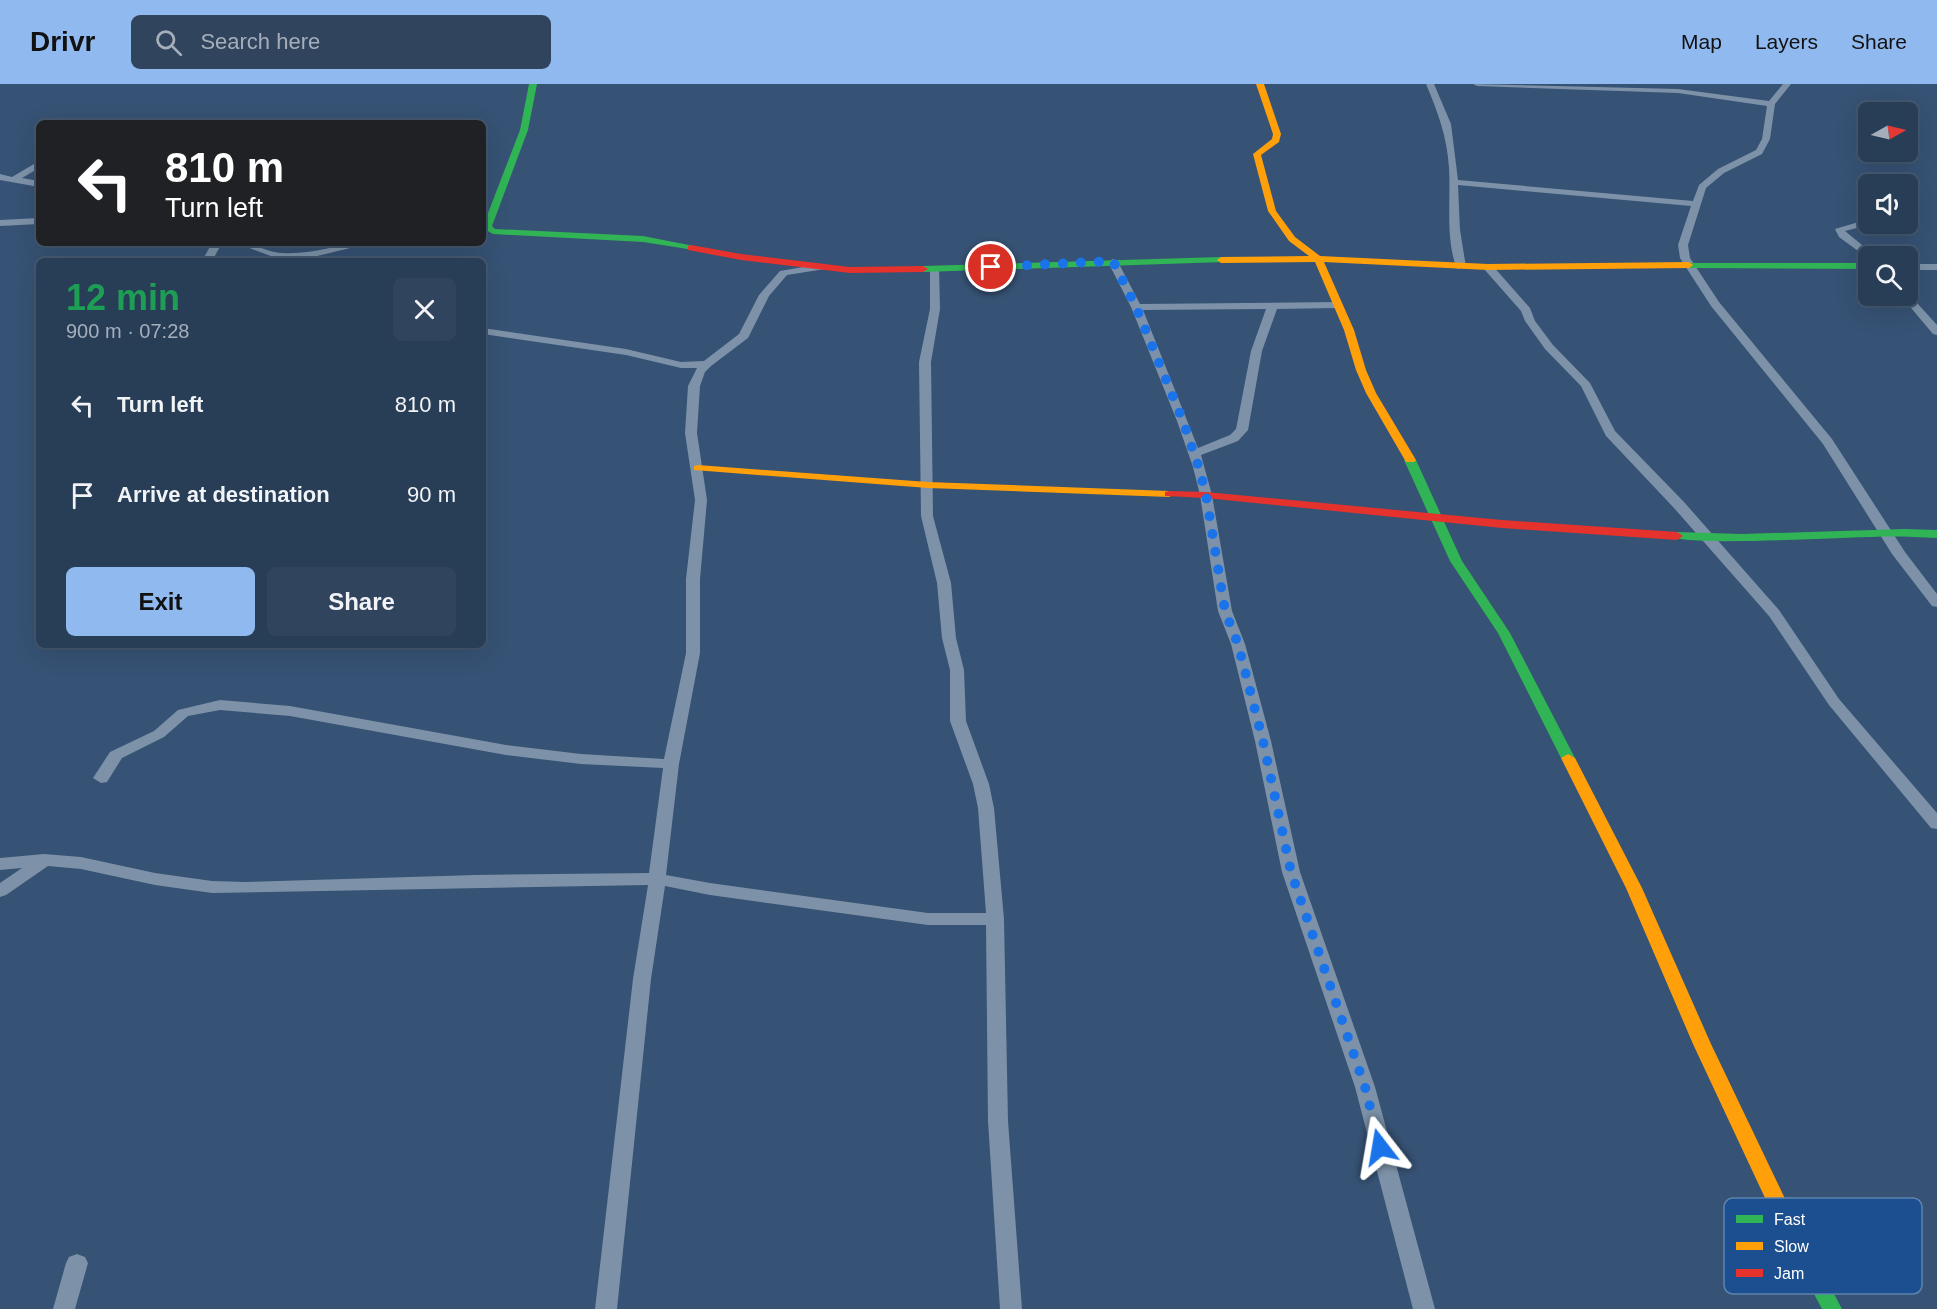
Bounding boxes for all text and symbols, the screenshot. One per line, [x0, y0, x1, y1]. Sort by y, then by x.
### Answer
search box [131, 15, 551, 69]
text: Drivr [30, 26, 95, 57]
icon: search [152, 26, 185, 59]
text: Search here [200, 29, 320, 54]
text: Map [1681, 30, 1722, 53]
text: Layers [1755, 30, 1818, 53]
text: Share [1851, 30, 1907, 53]
north arrow [1858, 102, 1918, 162]
map controls [1858, 102, 1918, 306]
icon: left [66, 144, 144, 222]
text: 810 m [165, 144, 284, 191]
button: sound [1858, 174, 1918, 234]
text: Turn left [165, 193, 263, 223]
pin [965, 241, 1016, 292]
button: search [1858, 246, 1918, 306]
icon: arrive [974, 250, 1007, 283]
text: 12 min [66, 277, 180, 318]
button: close [393, 278, 456, 341]
text: 900 m · 07:28 [66, 320, 189, 342]
icon: left [66, 389, 99, 422]
text: Turn left [117, 392, 203, 417]
text: 810 m [395, 392, 456, 417]
icon: arrive [66, 479, 99, 512]
text: Arrive at destination [117, 482, 330, 507]
text: 90 m [407, 482, 456, 507]
button: Exit [66, 567, 255, 636]
button: Share [267, 567, 456, 636]
position arrow [1348, 1115, 1412, 1179]
legend [1724, 1198, 1922, 1294]
text: Fast [1774, 1211, 1806, 1228]
text: Slow [1774, 1238, 1809, 1255]
text: Jam [1774, 1265, 1804, 1282]

